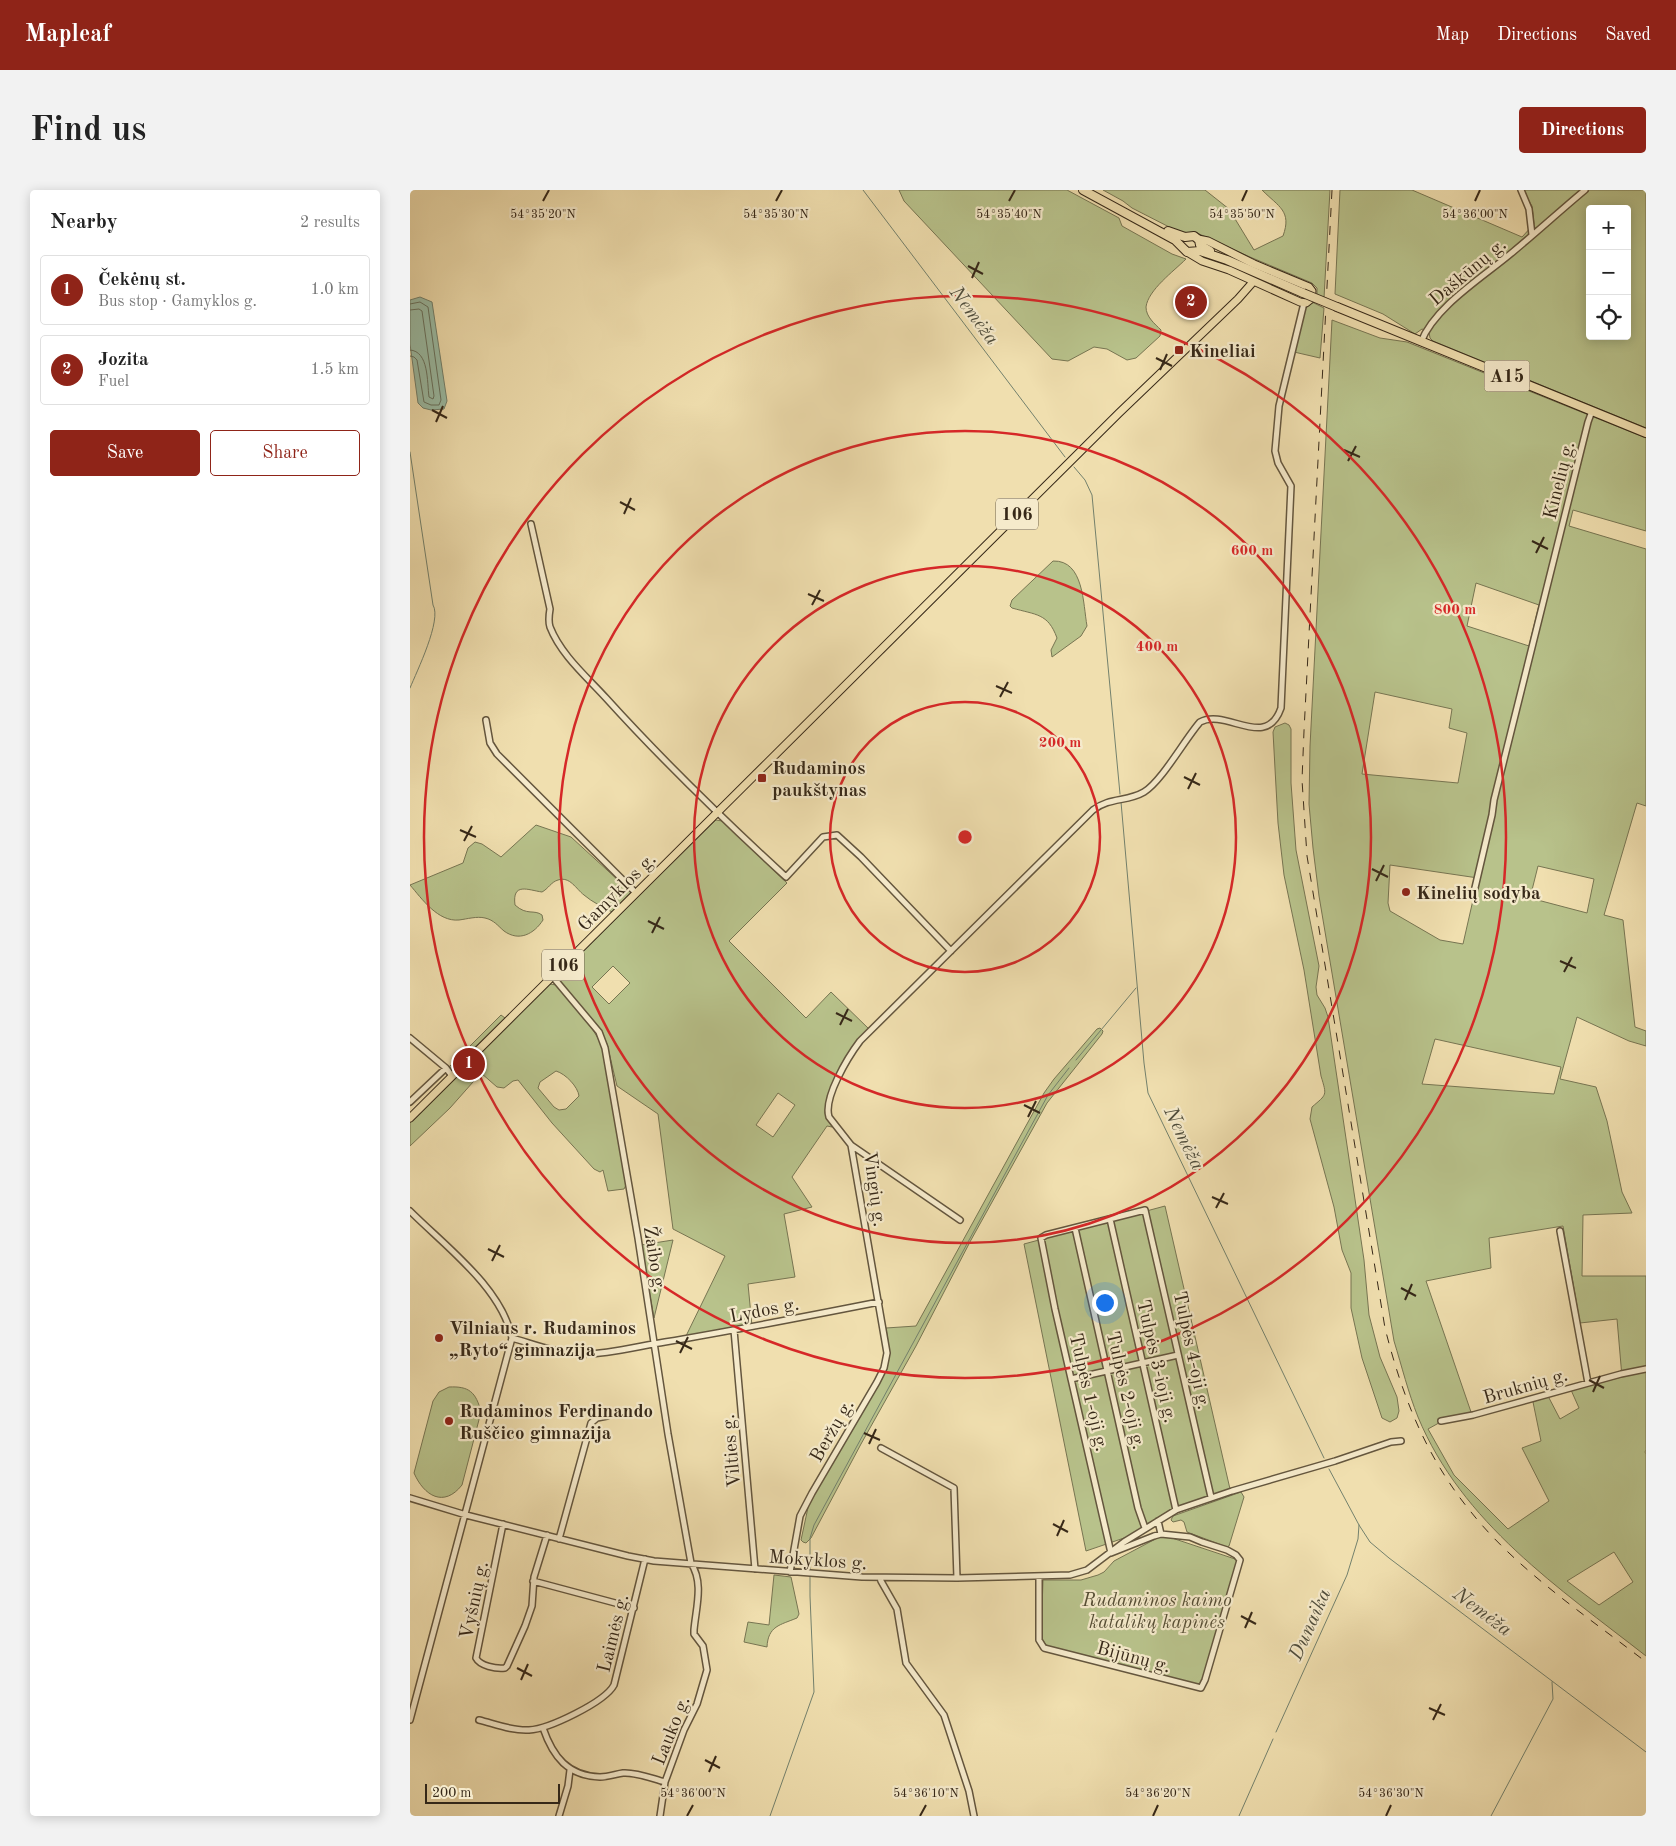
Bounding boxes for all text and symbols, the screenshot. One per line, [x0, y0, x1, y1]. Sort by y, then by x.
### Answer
text: Mapleaf [25, 23, 111, 47]
text: Map [1436, 26, 1469, 44]
text: Directions [1497, 26, 1577, 44]
text: Saved [1605, 26, 1651, 44]
button: Directions [1519, 107, 1646, 153]
text: Find us [30, 113, 146, 148]
map controls [1586, 205, 1631, 340]
button: + [1586, 205, 1631, 250]
text: 54°35'20"N [510, 208, 576, 221]
text: 54°35'30"N [743, 208, 809, 221]
text: 54°35'40"N [976, 208, 1042, 221]
text: 54°35'50"N [1209, 208, 1275, 221]
text: 54°36'00"N [1442, 208, 1508, 221]
text: Nearby [50, 212, 118, 233]
text: 2 results [300, 215, 360, 231]
street label: Daškūnų g. [1427, 235, 1511, 310]
button: − [1586, 250, 1631, 295]
text: Čekėnų st. [98, 271, 186, 290]
text: 1 [62, 282, 72, 298]
text: 1.0 km [310, 282, 359, 298]
water label: Nemėža [944, 282, 1002, 350]
pin: 2 [1175, 283, 1207, 321]
text: Bus stop · Gamyklos g. [98, 294, 257, 310]
button: locate [1586, 295, 1631, 340]
place label: Kineliai [1189, 343, 1256, 362]
marker: Kineliai [1173, 344, 1185, 356]
text: Jozita [98, 351, 149, 370]
road number: A15 [1484, 360, 1530, 392]
text: 2 [62, 362, 72, 378]
text: 1.5 km [310, 362, 359, 378]
text: Fuel [98, 374, 129, 390]
button: Save [50, 430, 200, 476]
button: Share [210, 430, 360, 476]
street label: Kinelių g. [1542, 440, 1579, 522]
road number: 106 [996, 498, 1038, 529]
text: 600 m [1231, 544, 1273, 559]
text: 800 m [1434, 603, 1476, 618]
text: 400 m [1136, 640, 1178, 655]
text: 200 m [1039, 736, 1081, 751]
place label: Rudaminos paukštynas [772, 760, 867, 801]
marker: Rudaminos paukštynas [756, 772, 768, 784]
centre of rings [956, 828, 974, 846]
street label: Gamyklos g. [575, 850, 660, 935]
place label: Kinelių sodyba [1416, 885, 1541, 904]
marker: Kinelių sodyba [1400, 886, 1412, 898]
road number: 106 [542, 950, 584, 980]
pin: 1 [453, 1045, 485, 1083]
water label: Nemėža [1159, 1103, 1207, 1174]
street label: Vingių g. [859, 1151, 888, 1228]
street label: Žaibo g. [639, 1224, 672, 1294]
your location [1092, 1290, 1118, 1316]
street label: Tulpės 4-oji g. [1169, 1290, 1212, 1411]
street label: Lydos g. [728, 1295, 801, 1327]
street label: Tulpės 3-ioji g. [1132, 1298, 1179, 1425]
place label: Vilniaus r. Rudaminos „Ryto“ gimnazija [449, 1320, 636, 1361]
street label: Tulpės 2-oji g. [1102, 1330, 1147, 1451]
marker: Vilniaus r. Rudaminos „Ryto“ gimnazija [433, 1332, 445, 1344]
street label: Tulpės 1-oji g. [1065, 1332, 1110, 1453]
street label: Bruknių g. [1481, 1366, 1570, 1409]
street label: Beržų g. [808, 1397, 859, 1466]
place label: Rudaminos Ferdinando Ruščico gimnazija [459, 1403, 653, 1444]
street label: Vilties g. [720, 1413, 745, 1488]
marker: Rudaminos Ferdinando Ruščico gimnazija [443, 1415, 455, 1427]
street label: Mokyklos g. [768, 1549, 868, 1574]
street label: Vyšnių g. [458, 1560, 493, 1641]
water label: Nemėža [1448, 1584, 1515, 1641]
water label: Dunaika [1286, 1586, 1335, 1664]
street label: Laimės g. [596, 1592, 633, 1675]
park label: Rudaminos kaimo katalikų kapinės [1081, 1592, 1232, 1633]
street label: Bijūnų g. [1094, 1639, 1172, 1677]
street label: Lauko g. [650, 1694, 695, 1768]
scale bar [425, 1781, 560, 1804]
text: 200 m [432, 1786, 471, 1800]
text: 54°36'00"N [660, 1787, 726, 1800]
text: 54°36'10"N [893, 1787, 959, 1800]
text: 54°36'20"N [1125, 1787, 1191, 1800]
text: 54°36'30"N [1358, 1787, 1424, 1800]

